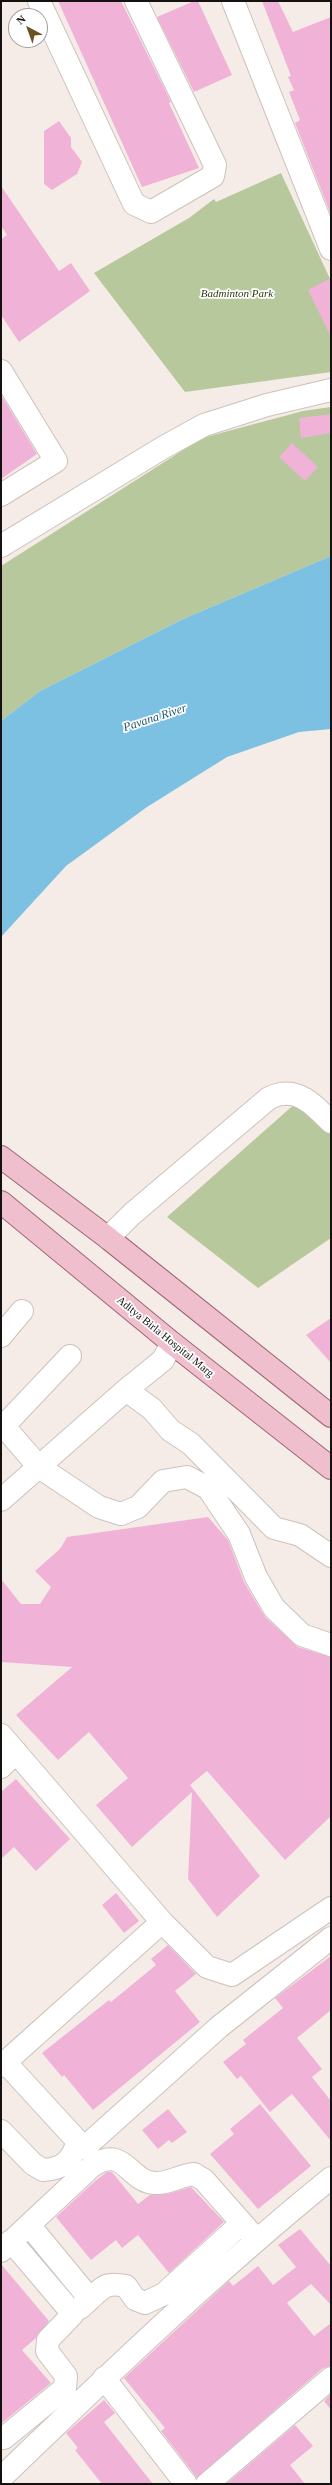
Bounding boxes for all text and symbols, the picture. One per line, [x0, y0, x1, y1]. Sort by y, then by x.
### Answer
north arrow [8, 8, 48, 48]
text: N [14, 13, 28, 27]
park label: Badminton Park [201, 287, 273, 301]
water label: Pavana River [122, 701, 188, 735]
street label: Aditya Birla Hospital Marg [114, 1294, 216, 1380]

